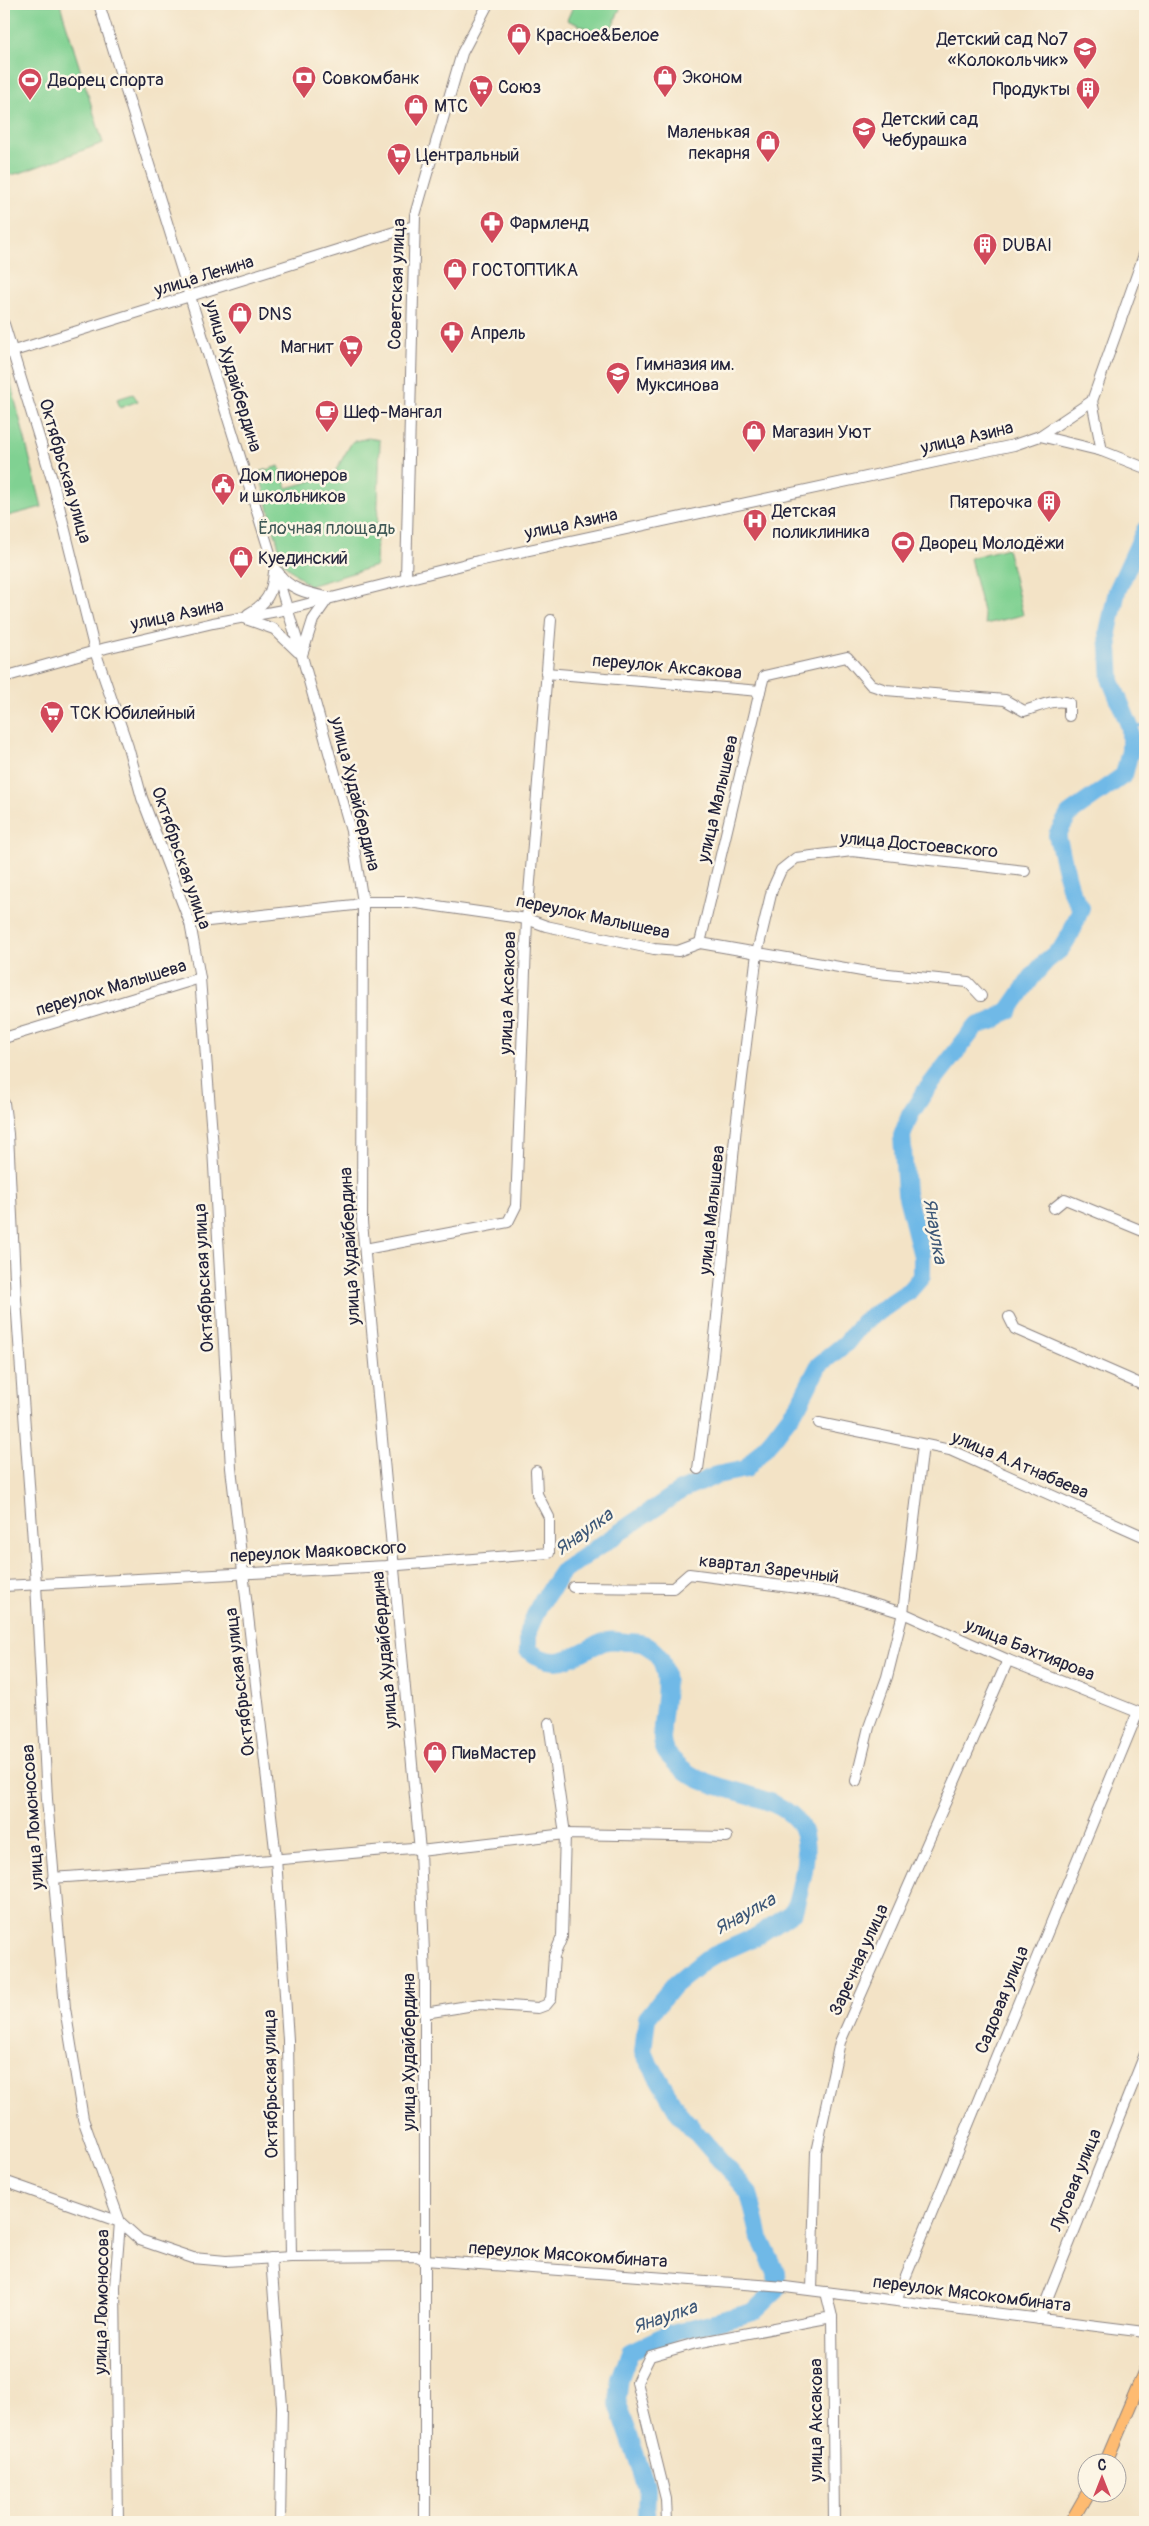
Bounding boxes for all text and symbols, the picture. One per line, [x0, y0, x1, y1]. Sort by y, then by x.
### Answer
shop icon: Красное&Белое [506, 22, 532, 56]
place label: Красное&Белое [536, 24, 659, 47]
place label: Детский сад №7 «Колокольчик» [936, 28, 1068, 72]
school or university icon: Детский сад №7 «Колокольчик» [1072, 36, 1098, 70]
shop icon: Эконом [652, 64, 678, 98]
bank icon: Совкомбанк [291, 65, 317, 99]
place label: Эконом [682, 66, 742, 89]
sports icon: Дворец спорта [17, 67, 43, 101]
place label: Совкомбанк [322, 67, 419, 90]
place label: Дворец спорта [47, 69, 164, 92]
supermarket icon: Союз [468, 74, 494, 108]
place label: Союз [498, 76, 541, 99]
building icon: Продукты [1075, 76, 1101, 110]
place label: Продукты [993, 78, 1070, 101]
shop icon: МТС [403, 93, 429, 127]
place label: МТС [434, 95, 468, 118]
place label: Детский сад Чебурашка [881, 108, 978, 152]
school or university icon: Детский сад Чебурашка [851, 116, 877, 150]
place label: Маленькая пекарня [667, 121, 750, 165]
shop icon: Маленькая пекарня [755, 129, 781, 163]
supermarket icon: Центральный [386, 142, 412, 176]
place label: Центральный [416, 144, 519, 167]
pharmacy icon: Фармленд [479, 210, 505, 244]
place label: Фармленд [510, 212, 589, 235]
street label: Советская улица [383, 218, 411, 350]
building icon: DUBAI [972, 232, 998, 266]
place label: DUBAI [1002, 234, 1052, 257]
street label: улица Ленина [151, 250, 256, 302]
shop icon: ГОСТОПТИКА [442, 257, 468, 291]
place label: ГОСТОПТИКА [472, 259, 579, 282]
street label: улица Худайбердина [199, 296, 267, 455]
shop icon: DNS [227, 301, 253, 335]
place label: DNS [258, 303, 292, 326]
pharmacy icon: Апрель [439, 320, 465, 354]
place label: Апрель [470, 322, 526, 345]
supermarket icon: Магнит [338, 334, 364, 368]
place label: Магнит [281, 336, 334, 359]
place label: Гимназия им. Муксинова [636, 353, 735, 397]
school or university icon: Гимназия им. Муксинова [605, 361, 631, 395]
street label: Октябрьская улица [33, 396, 97, 546]
cafe icon: Шеф-Мангал [314, 399, 340, 433]
place label: Шеф-Мангал [344, 401, 442, 424]
street label: улица Азина [917, 416, 1016, 460]
shop icon: Магазин Уют [741, 419, 767, 453]
place label: Магазин Уют [772, 421, 871, 444]
place label: Дом пионеров и школьников [239, 464, 348, 508]
public building icon: Дом пионеров и школьников [210, 472, 236, 506]
building icon: Пятерочка [1036, 489, 1062, 523]
place label: Пятерочка [950, 491, 1032, 514]
place label: Детская поликлиника [771, 500, 870, 544]
street label: улица Азина [521, 503, 620, 545]
hospital icon: Детская поликлиника [742, 508, 768, 542]
park label: Ёлочная площадь [258, 517, 396, 540]
sports icon: Дворец Молодёжи [890, 530, 916, 564]
place label: Дворец Молодёжи [919, 532, 1064, 555]
shop icon: Куединский [228, 545, 254, 579]
place label: Куединский [258, 547, 348, 570]
street label: улица Азина [127, 594, 226, 636]
street label: переулок Аксакова [591, 649, 743, 685]
supermarket icon: ТСК Юбилейный [39, 700, 65, 734]
place label: ТСК Юбилейный [70, 702, 195, 725]
street label: улица Худайбердина [325, 714, 385, 873]
street label: улица Малышева [692, 733, 744, 866]
street label: Октябрьская улица [146, 784, 216, 932]
street label: улица Достоевского [838, 827, 999, 863]
street label: переулок Малышева [514, 889, 672, 945]
street label: улица Аксакова [494, 931, 522, 1056]
street label: переулок Малышева [33, 954, 189, 1022]
street label: улица Малышева [694, 1144, 730, 1277]
street label: улица Худайбердина [334, 1167, 366, 1326]
water label: Янаулка [917, 1196, 953, 1267]
street label: Октябрьская улица [189, 1203, 219, 1353]
street label: улица А.Атнабаева [947, 1425, 1092, 1504]
water label: Янаулка [550, 1502, 619, 1561]
street label: переулок Маяковского [229, 1536, 407, 1568]
street label: квартал Заречный [698, 1549, 840, 1589]
street label: улица Худайбердина [367, 1570, 403, 1731]
street label: Октябрьская улица [219, 1607, 261, 1757]
street label: улица Бахтиярова [961, 1613, 1098, 1686]
shop icon: ПивМастер [422, 1740, 448, 1774]
place label: ПивМастер [452, 1742, 536, 1765]
street label: улица Ломоносова [16, 1744, 50, 1891]
water label: Янаулка [710, 1887, 781, 1941]
street label: Заречная улица [824, 1900, 894, 2020]
street label: Садовая улица [970, 1943, 1034, 2057]
street label: улица Худайбердина [398, 1973, 421, 2132]
street label: Октябрьская улица [258, 2009, 284, 2159]
street label: Луговая улица [1045, 2125, 1107, 2236]
street label: улица Ломоносова [89, 2229, 115, 2376]
street label: переулок Мясокомбината [468, 2237, 668, 2273]
street label: переулок Мясокомбината [872, 2270, 1072, 2318]
water label: Янаулка [630, 2295, 701, 2339]
street label: улица Аксакова [805, 2358, 828, 2483]
north arrow [1076, 2454, 1126, 2504]
text: С [1098, 2457, 1107, 2474]

